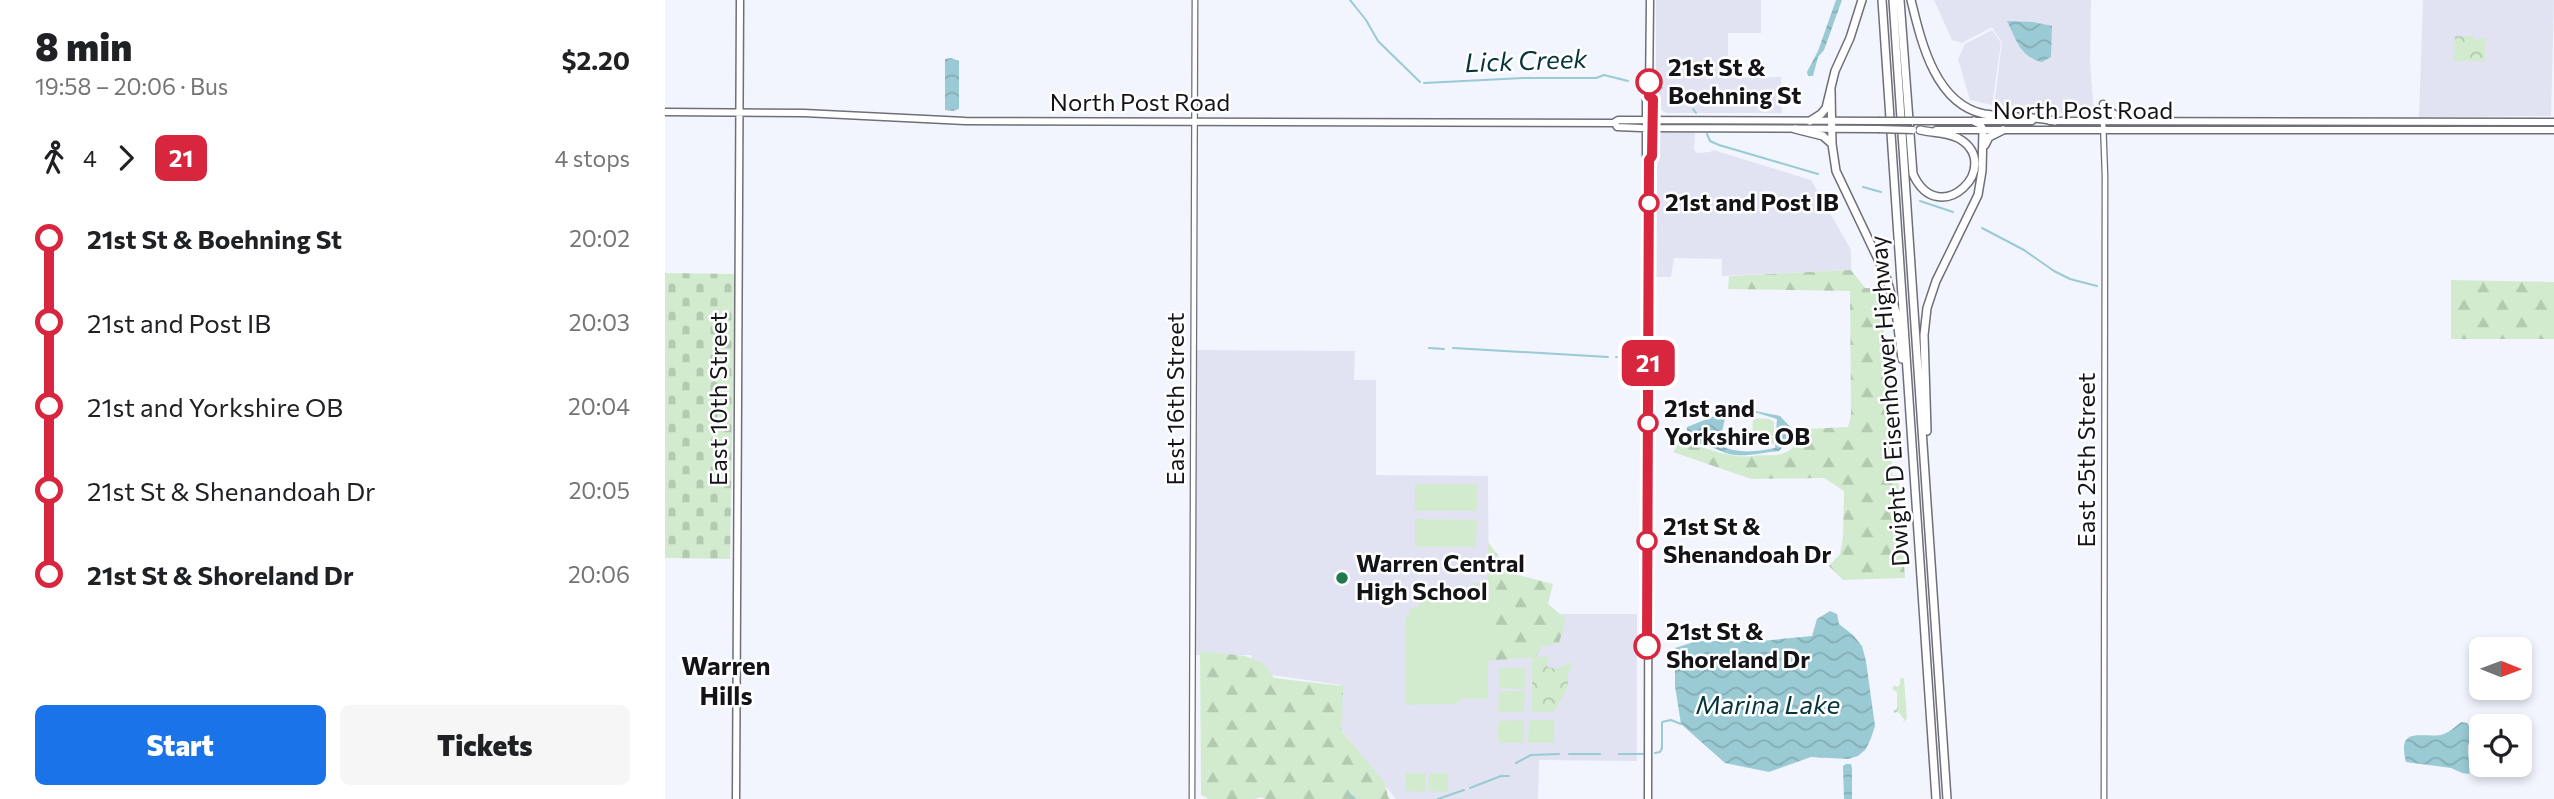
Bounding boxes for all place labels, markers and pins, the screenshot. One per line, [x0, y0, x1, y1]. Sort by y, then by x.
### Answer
place label: 21st St & Boehning St [1668, 52, 1801, 109]
marker: 21st St & Boehning St [1636, 69, 1662, 95]
place label: 21st and Post IB [1665, 187, 1839, 216]
marker: 21st and Post IB [1639, 193, 1659, 213]
place label: 21st and Yorkshire OB [1664, 393, 1810, 450]
marker: 21st and Yorkshire OB [1638, 413, 1658, 433]
place label: 21st St & Shenandoah Dr [1663, 511, 1831, 568]
marker: 21st St & Shenandoah Dr [1637, 531, 1657, 551]
place label: Warren Central High School [1356, 548, 1525, 605]
marker: Warren Central High School [1334, 570, 1350, 586]
place label: 21st St & Shoreland Dr [1666, 616, 1810, 673]
marker: 21st St & Shoreland Dr [1634, 633, 1660, 659]

